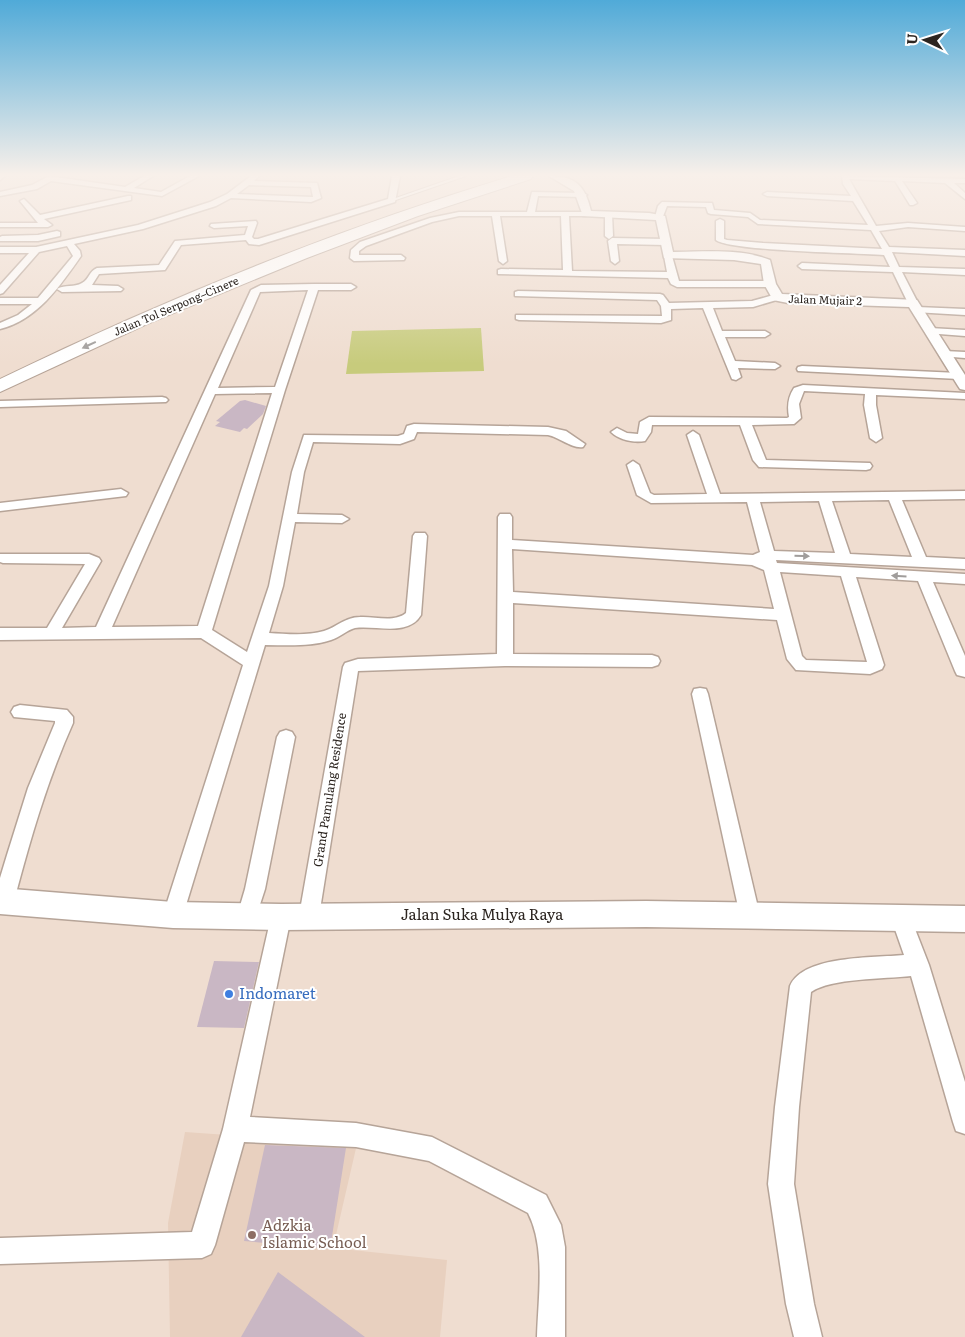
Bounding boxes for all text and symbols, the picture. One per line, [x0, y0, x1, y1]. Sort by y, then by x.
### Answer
north arrow [900, 15, 950, 65]
text: U [901, 33, 921, 45]
street label: Jalan Tol Serpong–Cinere [111, 271, 241, 339]
street label: Jalan Mujair 2 [788, 290, 863, 308]
one-way arrow [82, 341, 96, 349]
one-way arrow [794, 553, 810, 561]
one-way arrow [891, 571, 907, 579]
street label: Grand Pamulang Residence [308, 712, 350, 868]
street label: Jalan Suka Mulya Raya [401, 902, 564, 925]
place label: Indomaret [239, 981, 316, 1004]
marker: Indomaret [223, 988, 235, 1000]
place label: Adzkia Islamic School [262, 1213, 366, 1253]
marker: Adzkia Islamic School [246, 1229, 258, 1241]

